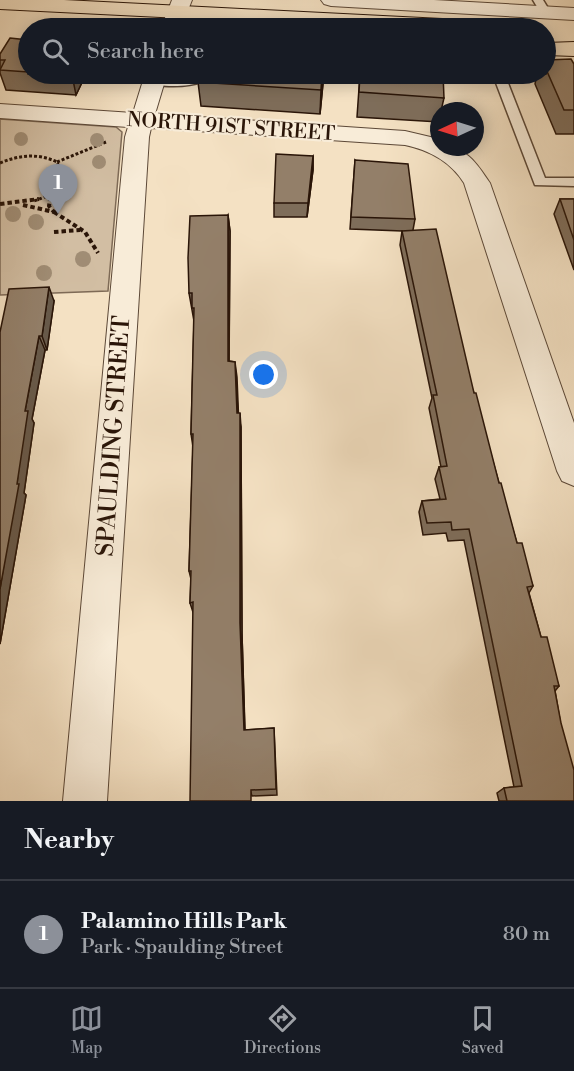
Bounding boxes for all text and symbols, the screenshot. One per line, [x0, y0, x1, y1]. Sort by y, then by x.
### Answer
search box [18, 18, 556, 84]
icon: search [39, 35, 72, 68]
text: Search here [87, 38, 204, 65]
north arrow [430, 102, 484, 156]
street label: NORTH 91ST STREET [126, 108, 336, 147]
pin: 1 [38, 164, 78, 214]
street label: SPAULDING STREET [91, 314, 137, 558]
your location [249, 360, 278, 389]
text: Nearby [24, 824, 114, 856]
text: Palamino Hills Park [81, 908, 287, 935]
text: 1 [39, 922, 48, 947]
text: 80 m [503, 922, 550, 947]
text: Park · Spaulding Street [81, 935, 283, 960]
tab: Map [70, 1002, 103, 1058]
tab: Directions [244, 1002, 321, 1058]
tab: Saved [462, 1002, 504, 1058]

